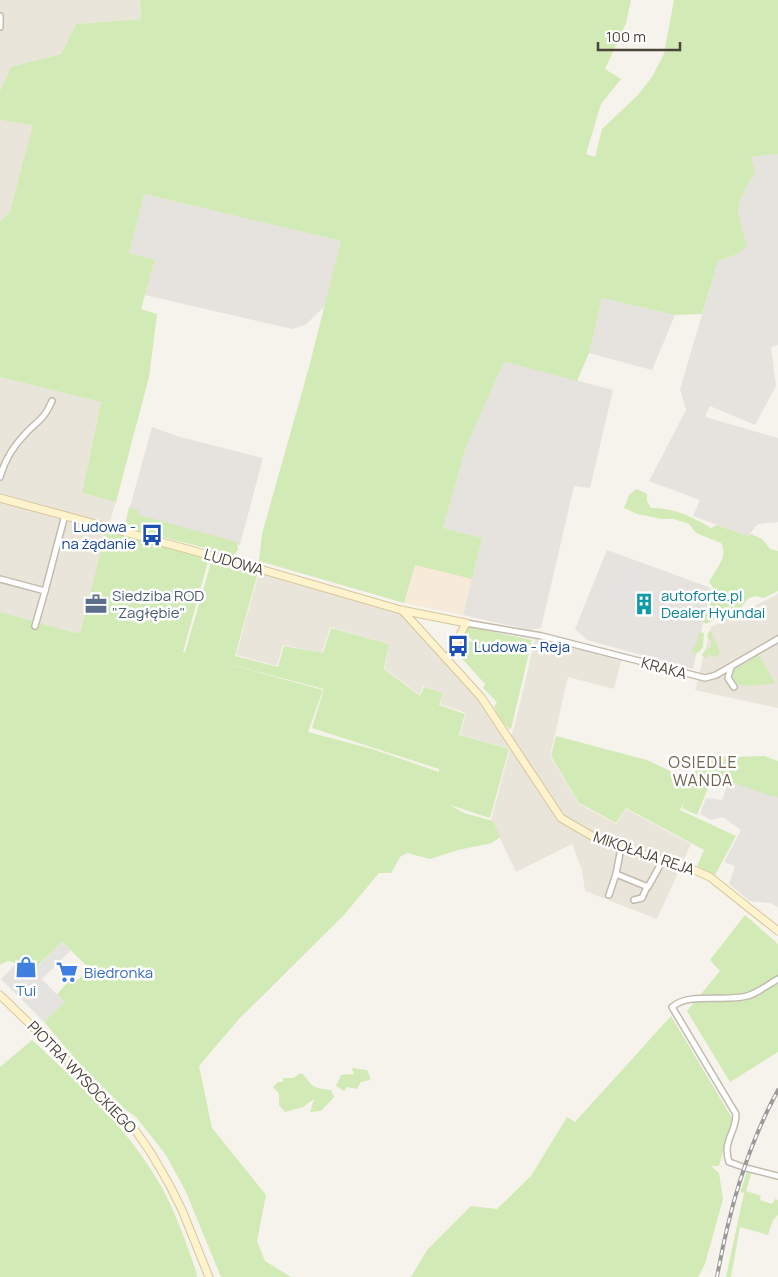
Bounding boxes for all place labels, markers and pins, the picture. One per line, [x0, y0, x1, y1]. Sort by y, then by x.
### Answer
place label: Ludowa - na żądanie [62, 516, 136, 554]
bus stop icon: Ludowa - na żądanie [139, 522, 165, 548]
place label: Siedziba ROD "Zagłębie" [112, 585, 204, 623]
place label: autoforte.pl Dealer Hyundai [661, 585, 765, 623]
office icon: Siedziba ROD "Zagłębie" [83, 591, 109, 617]
building icon: autoforte.pl Dealer Hyundai [631, 591, 657, 617]
bus stop icon: Ludowa - Reja [445, 633, 471, 659]
place label: Ludowa - Reja [474, 636, 570, 657]
shop icon: Tui [13, 954, 39, 980]
supermarket icon: Biedronka [54, 959, 80, 985]
place label: Biedronka [84, 962, 153, 983]
place label: Tui [16, 980, 36, 1001]

